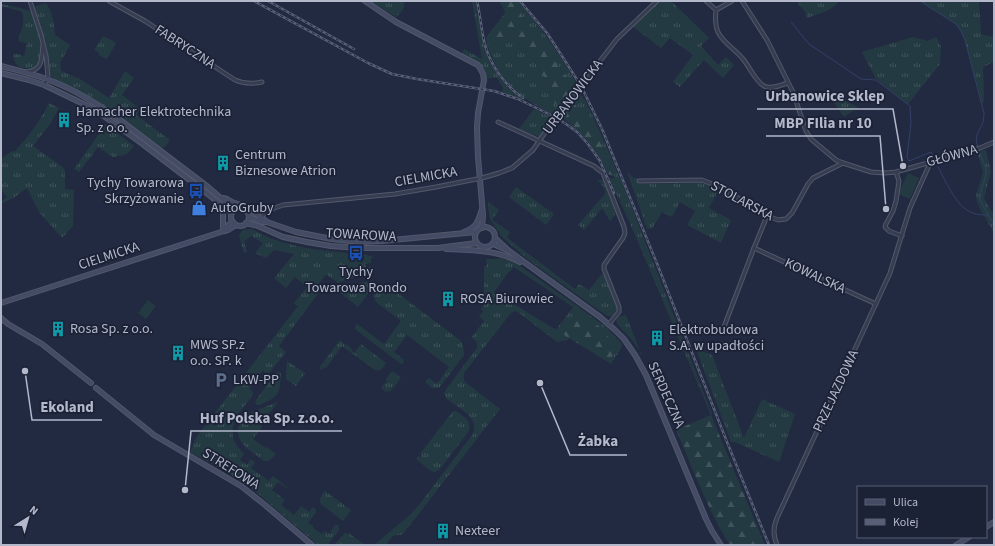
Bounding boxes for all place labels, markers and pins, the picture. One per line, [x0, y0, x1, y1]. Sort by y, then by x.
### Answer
callout: Urbanowice Sklep [757, 82, 893, 109]
place label: Hamacher Elektrotechnika Sp. z o.o. [76, 102, 231, 138]
callout: MBP FIlia nr 10 [766, 109, 880, 136]
building icon: Hamacher Elektrotechnika Sp. z o.o. [55, 111, 73, 129]
place label: Centrum Biznesowe Atrion [235, 145, 336, 181]
building icon: Centrum Biznesowe Atrion [214, 154, 232, 172]
place label: Tychy Towarowa Skrzyżowanie [87, 173, 184, 209]
bus stop icon: Tychy Towarowa Skrzyżowanie [187, 182, 205, 200]
place label: AutoGruby [211, 198, 274, 218]
shop icon: AutoGruby [190, 199, 208, 217]
bus stop icon: Tychy Towarowa Rondo [347, 244, 365, 262]
place label: Tychy Towarowa Rondo [305, 262, 407, 298]
place label: ROSA Biurowiec [460, 289, 554, 309]
building icon: ROSA Biurowiec [439, 290, 457, 308]
place label: Rosa Sp. z o.o. [70, 319, 153, 339]
building icon: Rosa Sp. z o.o. [49, 320, 67, 338]
place label: Elektrobudowa S.A. w upadłości [669, 320, 764, 356]
building icon: Elektrobudowa S.A. w upadłości [648, 329, 666, 347]
place label: MWS SP.z o.o. SP. k [190, 335, 245, 371]
building icon: MWS SP.z o.o. SP. k [169, 344, 187, 362]
place label: LKW-PP [233, 370, 279, 390]
parking icon: LKW-PP [212, 371, 230, 389]
callout: Ekoland [32, 393, 102, 420]
callout: Huf Polska Sp. z.o.o. [191, 404, 342, 431]
callout: Żabka [570, 428, 627, 455]
place label: Nexteer [455, 521, 500, 541]
building icon: Nexteer [434, 522, 452, 540]

